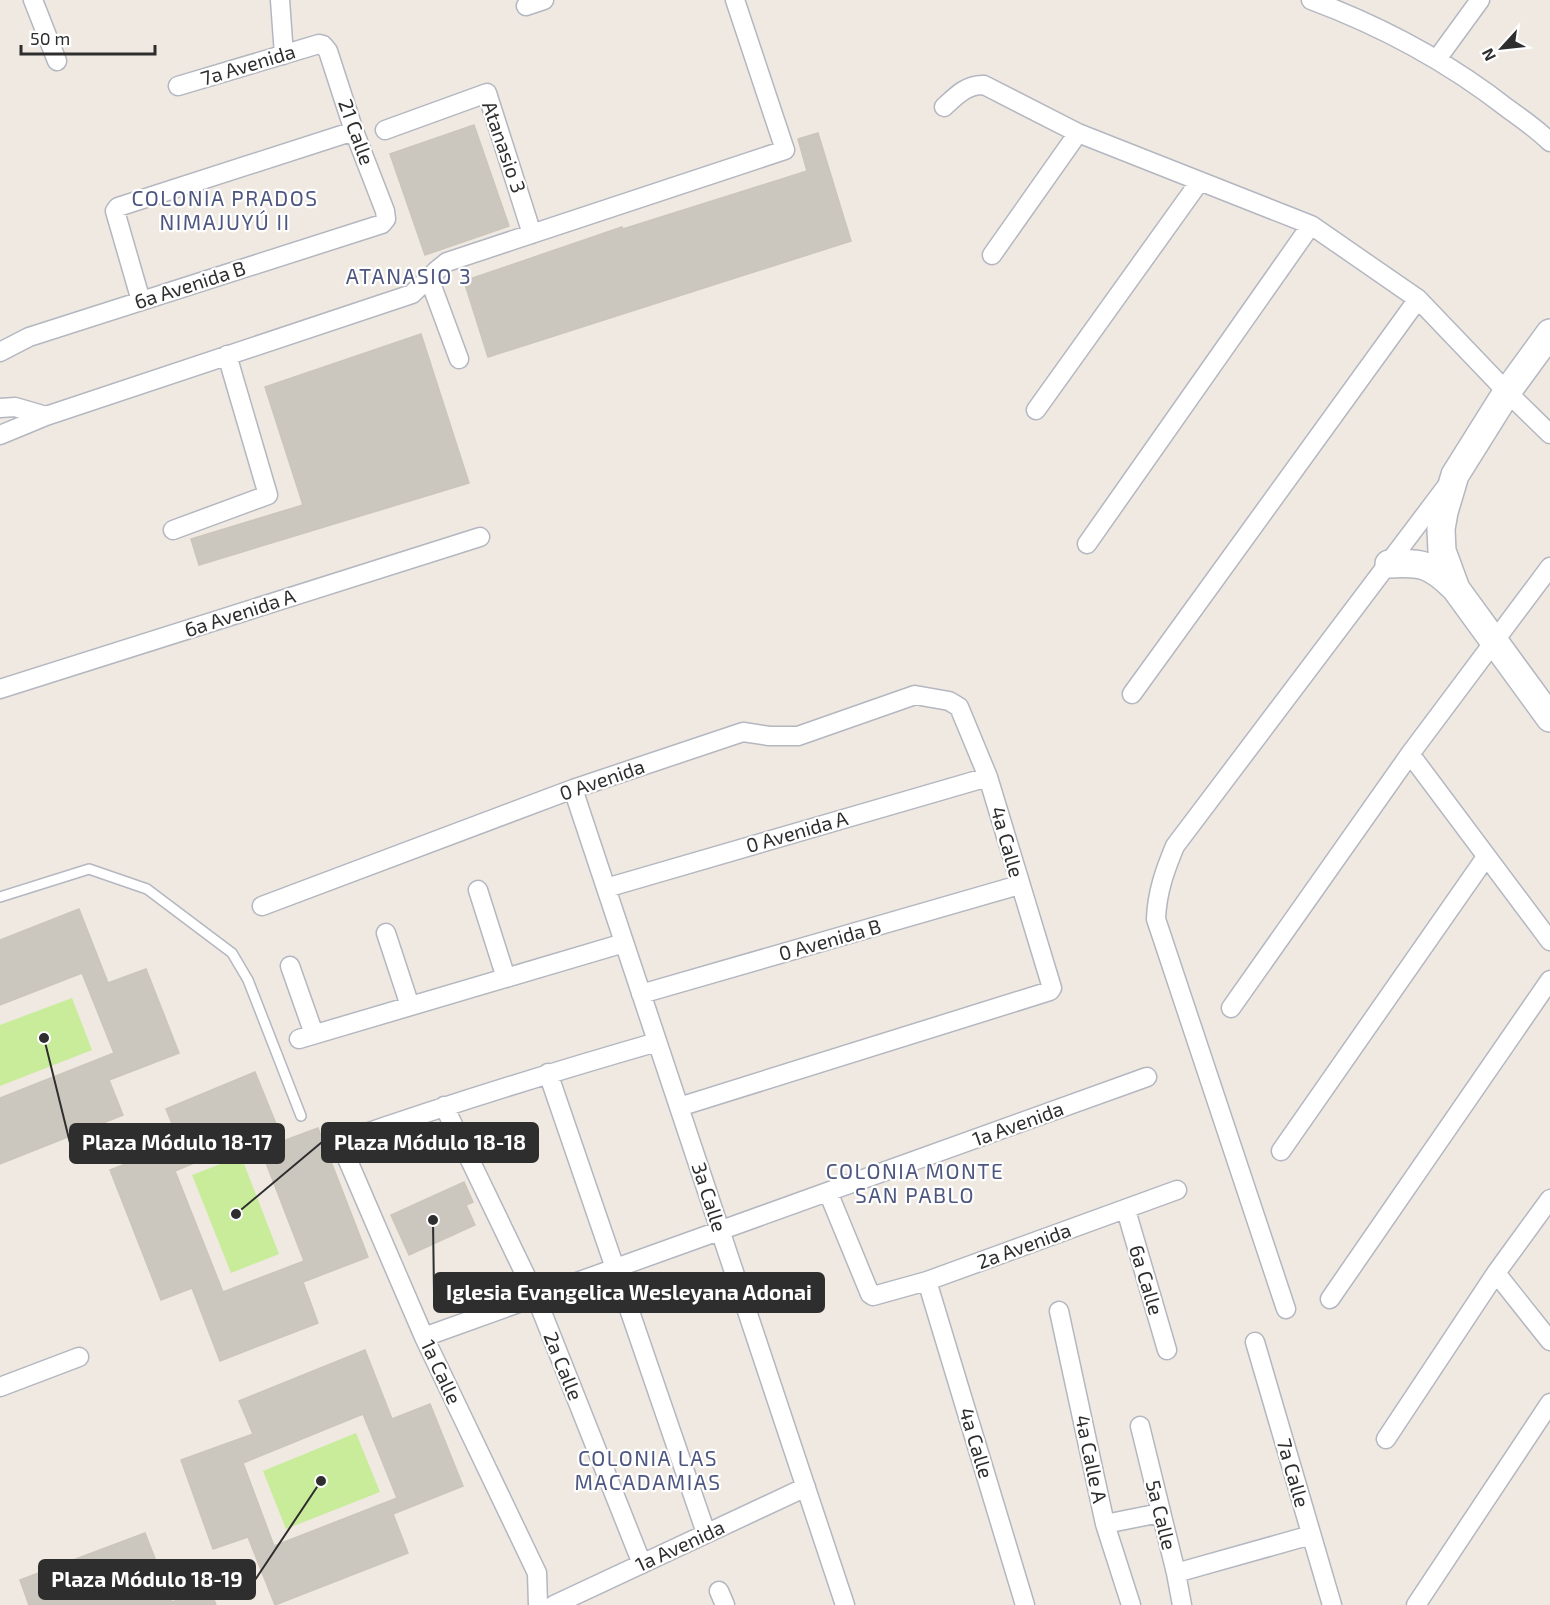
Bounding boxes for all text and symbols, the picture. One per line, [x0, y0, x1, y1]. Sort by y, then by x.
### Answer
scale bar [21, 18, 154, 56]
north arrow [1472, 18, 1532, 78]
text: 50 m [30, 27, 70, 49]
street label: 7a Avenida [198, 38, 298, 90]
text: N [1477, 46, 1499, 65]
street label: 21 Calle [334, 95, 380, 168]
street label: Atanasio 3 [478, 98, 532, 196]
district label: COLONIA PRADOS NIMAJUYÚ II [132, 185, 318, 234]
street label: 6a Avenida B [131, 255, 248, 313]
district label: ATANASIO 3 [346, 263, 472, 288]
street label: 6a Avenida A [181, 583, 299, 641]
street label: 0 Avenida [556, 753, 647, 805]
street label: 4a Calle [986, 803, 1030, 880]
street label: 0 Avenida A [743, 805, 851, 857]
street label: 0 Avenida B [776, 913, 884, 965]
street label: 1a Avenida [969, 1096, 1066, 1151]
callout: Plaza Módulo 18-18 [322, 1123, 538, 1162]
callout: Plaza Módulo 18-17 [70, 1124, 284, 1163]
text: Plaza Módulo 18-17 [82, 1129, 272, 1154]
text: Plaza Módulo 18-18 [334, 1129, 526, 1154]
district label: COLONIA MONTE SAN PABLO [826, 1158, 1004, 1207]
street label: 3a Calle [687, 1159, 732, 1234]
street label: 2a Avenida [973, 1217, 1074, 1273]
street label: 6a Calle [1125, 1242, 1169, 1318]
callout: Iglesia Evangelica Wesleyana Adonai [434, 1273, 824, 1312]
text: Iglesia Evangelica Wesleyana Adonai [446, 1279, 812, 1305]
street label: 2a Calle [539, 1328, 588, 1403]
street label: 1a Calle [417, 1336, 467, 1408]
street label: 4a Calle [955, 1404, 999, 1481]
street label: 4a Calle A [1071, 1413, 1113, 1505]
street label: 7a Calle [1273, 1435, 1315, 1510]
district label: COLONIA LAS MACADAMIAS [574, 1445, 722, 1494]
street label: 5a Calle [1142, 1477, 1182, 1552]
street label: 1a Avenida [631, 1514, 728, 1576]
callout: Plaza Módulo 18-19 [39, 1560, 255, 1599]
text: Plaza Módulo 18-19 [51, 1566, 243, 1591]

